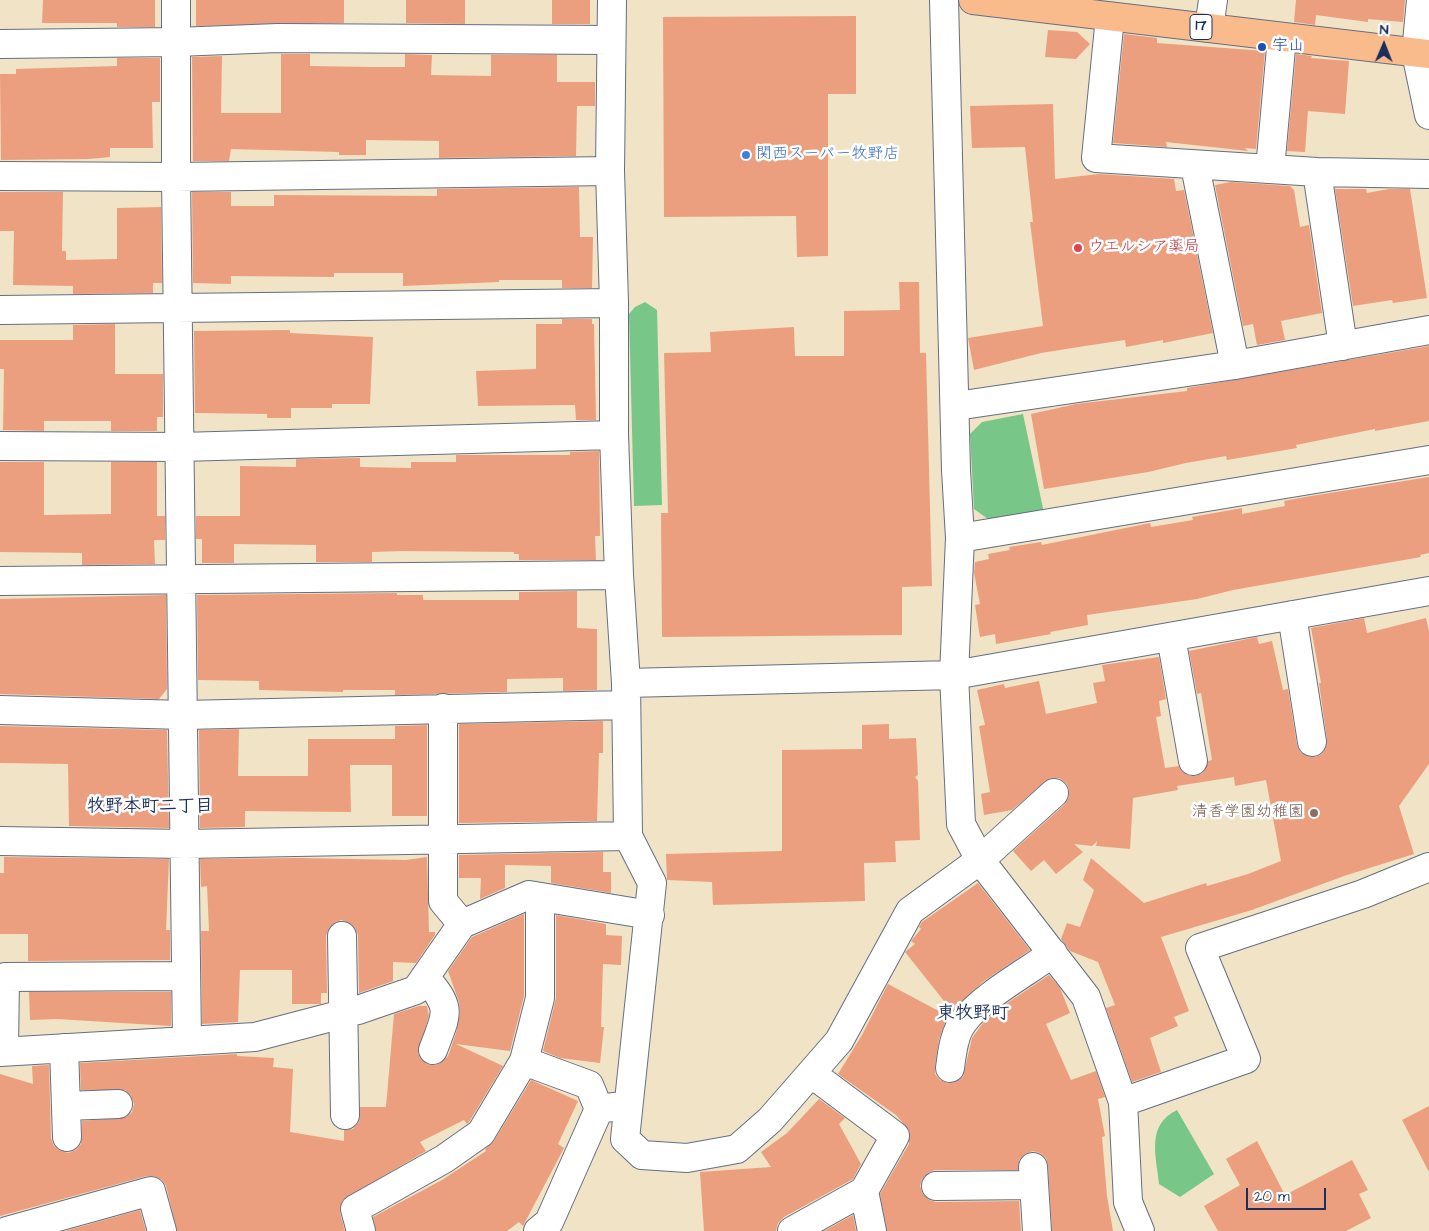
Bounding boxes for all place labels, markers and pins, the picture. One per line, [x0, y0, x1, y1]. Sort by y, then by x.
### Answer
place label: 宇山 [1272, 37, 1304, 57]
marker: 宇山 [1256, 41, 1268, 53]
place label: 関西スーパー牧野店 [756, 145, 899, 165]
marker: 関西スーパー牧野店 [740, 149, 752, 161]
place label: ウエルシア薬局 [1088, 238, 1200, 258]
marker: ウエルシア薬局 [1072, 242, 1084, 254]
place label: 清香学園幼稚園 [1192, 803, 1304, 823]
marker: 清香学園幼稚園 [1308, 807, 1320, 819]

